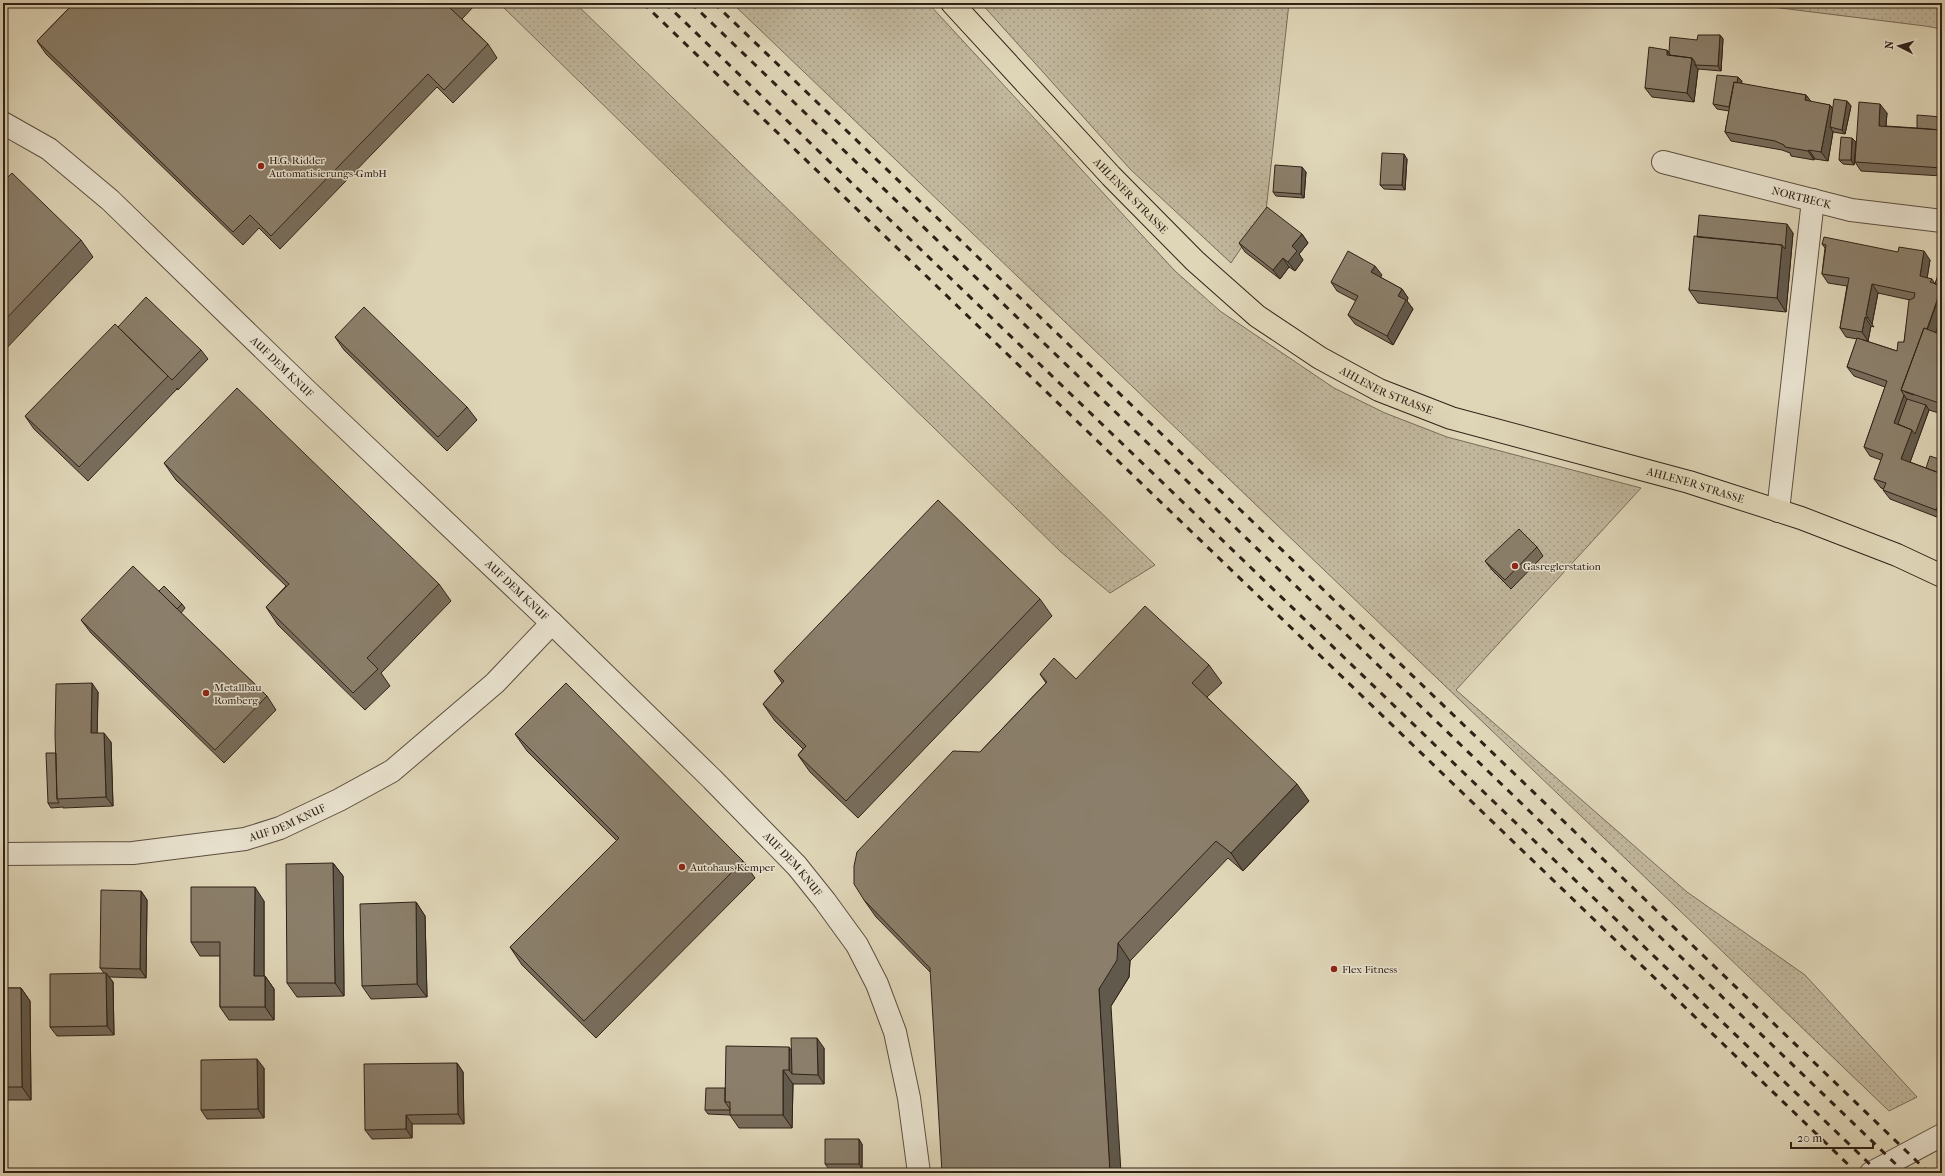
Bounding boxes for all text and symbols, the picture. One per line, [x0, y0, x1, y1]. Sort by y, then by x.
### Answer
north arrow [1879, 26, 1919, 66]
text: N [1883, 40, 1897, 50]
place label: H.G. Ridder Automatisierungs-GmbH [268, 154, 387, 180]
street label: AHLENER STRASSE [1090, 154, 1171, 237]
marker: H.G. Ridder Automatisierungs-GmbH [256, 161, 266, 171]
street label: NORTBECK [1770, 184, 1834, 211]
street label: AUF DEM KNUF [247, 333, 316, 400]
street label: AHLENER STRASSE [1337, 363, 1435, 417]
street label: AHLENER STRASSE [1644, 464, 1746, 506]
street label: AUF DEM KNUF [482, 556, 551, 623]
place label: Gasreglerstation [1523, 560, 1602, 573]
marker: Gasreglerstation [1510, 561, 1520, 571]
place label: Metallbau Romberg [214, 681, 262, 707]
marker: Metallbau Romberg [201, 688, 211, 698]
street label: AUF DEM KNUF [246, 801, 328, 844]
street label: AUF DEM KNUF [760, 828, 825, 899]
place label: Autohaus Kemper [689, 861, 775, 874]
marker: Autohaus Kemper [677, 862, 687, 872]
place label: Flex Fitness [1342, 963, 1397, 976]
marker: Flex Fitness [1329, 964, 1339, 974]
scale bar [1791, 1124, 1873, 1150]
text: 20 m [1797, 1131, 1822, 1145]

